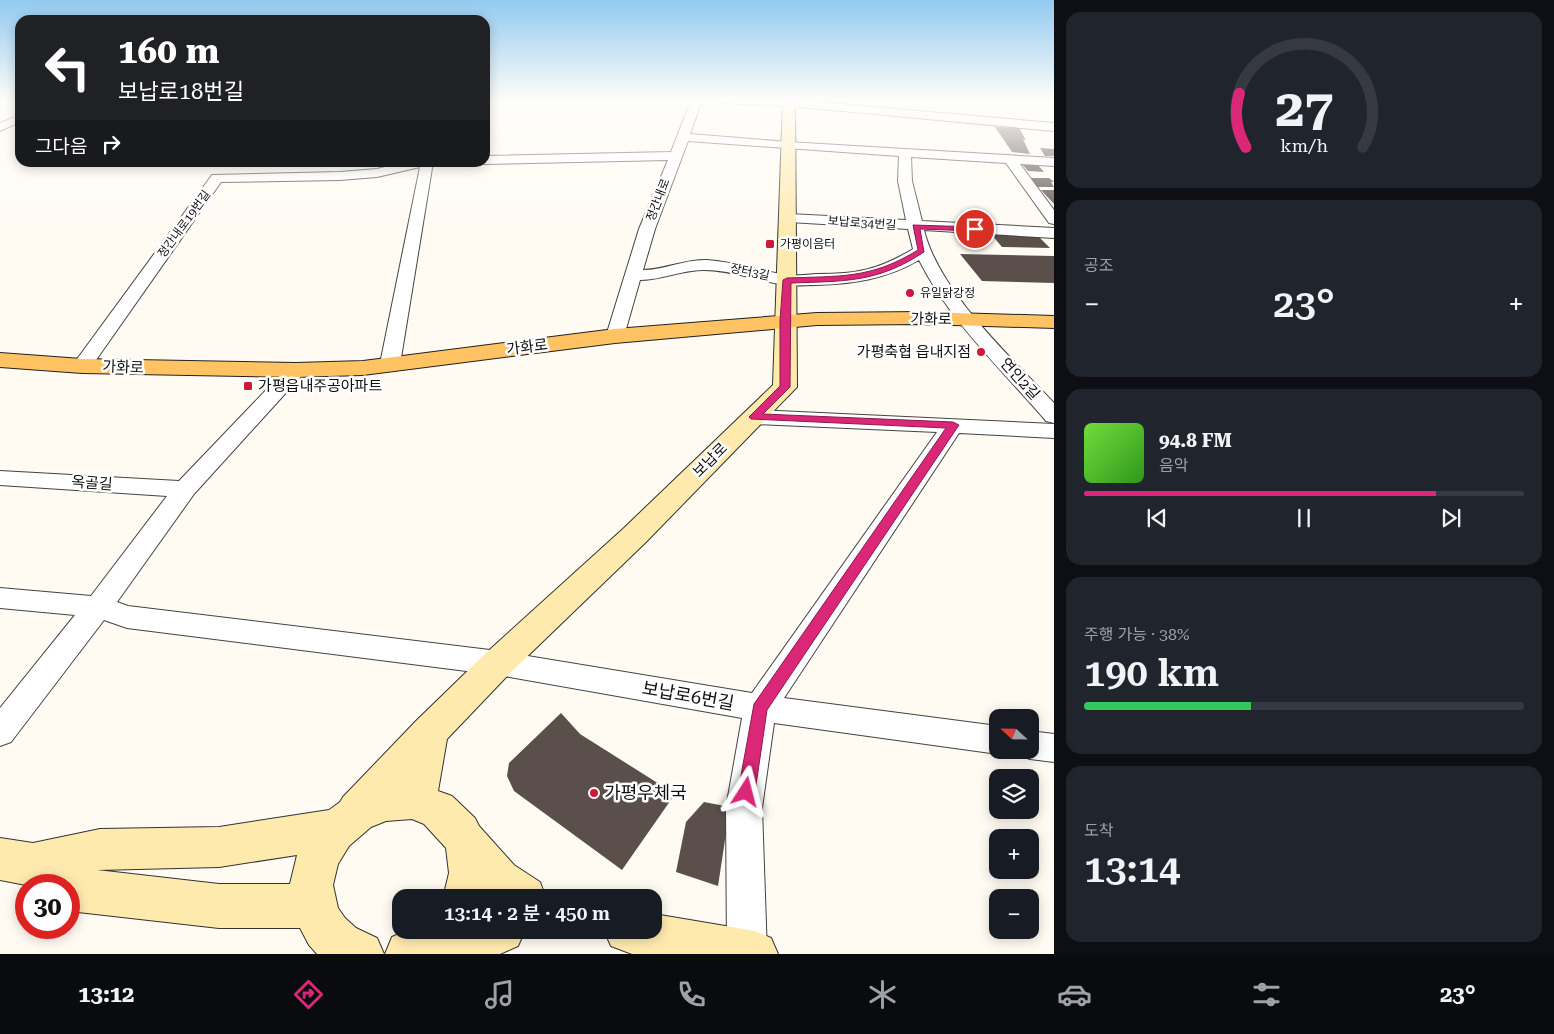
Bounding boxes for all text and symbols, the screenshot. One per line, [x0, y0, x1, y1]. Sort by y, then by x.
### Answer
text: 160 m [118, 31, 219, 72]
icon: left [35, 35, 100, 100]
text: 27 [1275, 78, 1333, 139]
text: 보납로18번길 [118, 79, 244, 104]
icon: right [97, 130, 125, 158]
text: 그다음 [35, 135, 87, 158]
text: km/h [1280, 135, 1328, 156]
street label: 정간내로 [644, 177, 672, 223]
street label: 정간내로19번길 [155, 188, 213, 260]
pin [954, 208, 996, 250]
street label: 보납로34번길 [827, 214, 897, 232]
icon: arrive [961, 215, 989, 243]
place label: 가평이음터 [780, 237, 835, 251]
marker: 가평이음터 [764, 238, 776, 250]
text: 공조 [1084, 256, 1113, 275]
street label: 장터3길 [729, 261, 771, 283]
text: 23° [1273, 282, 1335, 326]
place label: 유일닭강정 [920, 286, 975, 300]
marker: 유일닭강정 [904, 287, 916, 299]
text: − [1084, 288, 1100, 321]
text: + [1508, 288, 1524, 321]
street label: 가화로 [910, 310, 952, 328]
street label: 가화로 [505, 336, 549, 358]
place label: 가평축협 읍내지점 [857, 343, 971, 361]
marker: 가평축협 읍내지점 [975, 346, 987, 358]
street label: 연인2길 [997, 354, 1043, 404]
street label: 가화로 [102, 357, 144, 377]
place label: 가평읍내주공아파트 [258, 377, 382, 395]
marker: 가평읍내주공아파트 [242, 380, 254, 392]
text: 94.8 FM [1159, 429, 1232, 452]
street label: 보납로 [689, 439, 731, 481]
text: 음악 [1159, 456, 1188, 475]
street label: 옥골길 [71, 473, 113, 493]
icon: previous [1143, 504, 1171, 532]
icon: pause [1290, 504, 1318, 532]
icon: next [1437, 504, 1465, 532]
text: 주행 가능 · 38% [1084, 625, 1189, 644]
text: 190 km [1084, 651, 1219, 695]
street label: 보납로6번길 [641, 677, 736, 714]
north arrow [989, 709, 1039, 759]
map controls [989, 709, 1039, 939]
position arrow [719, 765, 771, 817]
button: layers [989, 769, 1039, 819]
place label: 가평우체국 [604, 782, 687, 803]
marker: 가평우체국 [588, 787, 600, 799]
text: 도착 [1084, 821, 1113, 840]
button: + [989, 829, 1039, 879]
text: 13:14 [1084, 847, 1180, 891]
speed limit sign: 30 [15, 874, 80, 939]
button: − [989, 889, 1039, 939]
text: 13:14 · 2 분 · 450 m [444, 902, 610, 925]
icon: directions [291, 977, 326, 1012]
icon: music [482, 977, 517, 1012]
icon: phone [674, 977, 709, 1012]
icon: climate [865, 977, 900, 1012]
icon: car [1057, 977, 1092, 1012]
icon: filters [1249, 977, 1284, 1012]
text: 13:12 [78, 982, 134, 1007]
text: 23° [1440, 982, 1476, 1007]

